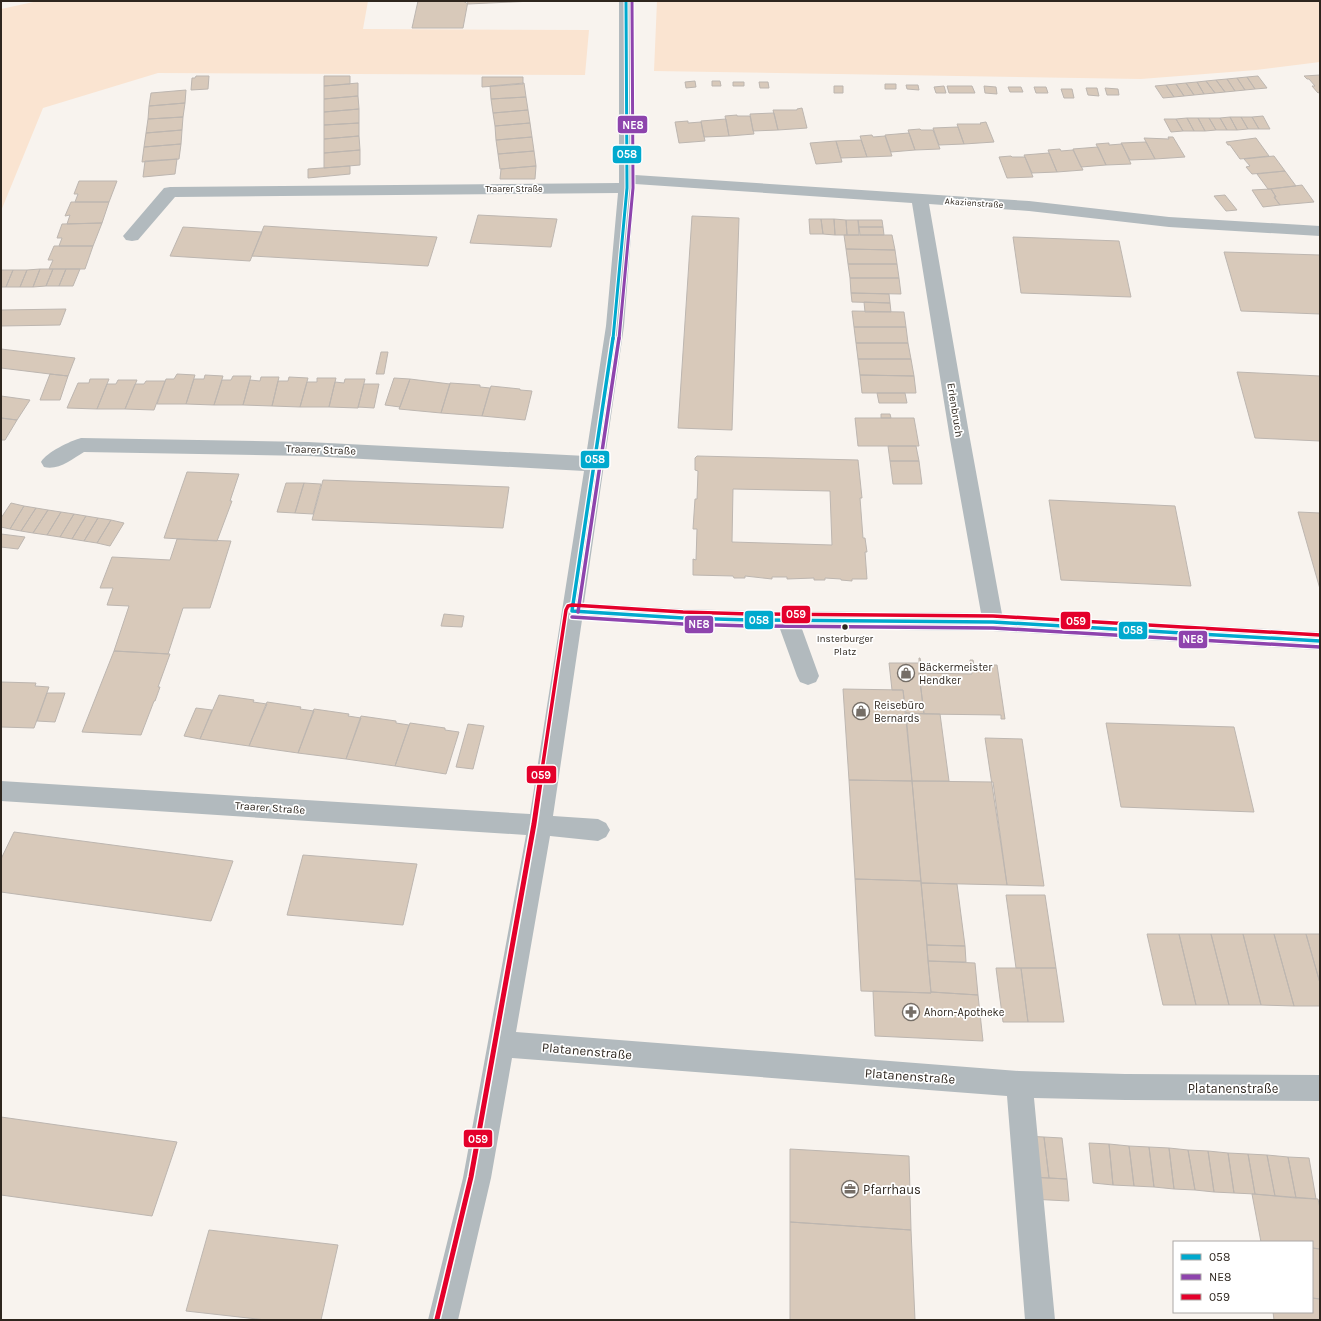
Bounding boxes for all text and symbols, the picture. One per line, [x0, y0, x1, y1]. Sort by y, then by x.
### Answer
line badge: NE8 [617, 115, 648, 134]
text: NE8 [622, 119, 644, 132]
line badge: 058 [612, 145, 642, 164]
text: 058 [617, 148, 637, 161]
street label: Traarer Straße [485, 184, 543, 194]
street label: Akazienstraße [944, 196, 1004, 210]
street label: Erlenbruch [944, 382, 966, 438]
street label: Traarer Straße [286, 442, 357, 458]
line badge: 058 [580, 450, 610, 469]
text: 058 [585, 453, 605, 466]
line badge: 059 [781, 605, 811, 624]
text: 059 [786, 608, 806, 621]
line badge: 058 [744, 610, 774, 630]
line badge: 059 [1060, 611, 1091, 630]
text: 058 [749, 614, 769, 627]
line badge: NE8 [684, 615, 714, 634]
text: 059 [1066, 615, 1086, 628]
text: NE8 [688, 618, 710, 631]
line badge: 058 [1118, 621, 1148, 640]
marker: Insterburger Platz [840, 622, 850, 632]
text: 058 [1123, 624, 1143, 637]
line badge: NE8 [1178, 630, 1208, 649]
place label: Insterburger Platz [817, 633, 874, 658]
text: NE8 [1182, 633, 1204, 646]
place label: Bäckermeister Hendker [919, 661, 992, 687]
shop icon: Bäckermeister Hendker [896, 663, 916, 683]
place label: Reisebüro Bernards [874, 699, 924, 725]
shop icon: Reisebüro Bernards [851, 701, 871, 721]
line badge: 059 [526, 765, 557, 784]
text: 059 [531, 769, 551, 782]
street label: Traarer Straße [235, 799, 306, 817]
pharmacy icon: Ahorn-Apotheke [901, 1002, 921, 1022]
place label: Ahorn-Apotheke [924, 1006, 1005, 1019]
street label: Platanenstraße [541, 1040, 633, 1062]
street label: Platanenstraße [864, 1065, 956, 1087]
street label: Platanenstraße [1188, 1081, 1279, 1096]
line badge: 059 [463, 1129, 493, 1148]
text: 059 [468, 1133, 488, 1146]
office icon: Pfarrhaus [840, 1179, 860, 1199]
place label: Pfarrhaus [863, 1182, 921, 1197]
legend [1173, 1241, 1313, 1313]
text: 058 [1209, 1250, 1230, 1264]
text: NE8 [1209, 1270, 1231, 1284]
text: 059 [1209, 1290, 1230, 1304]

